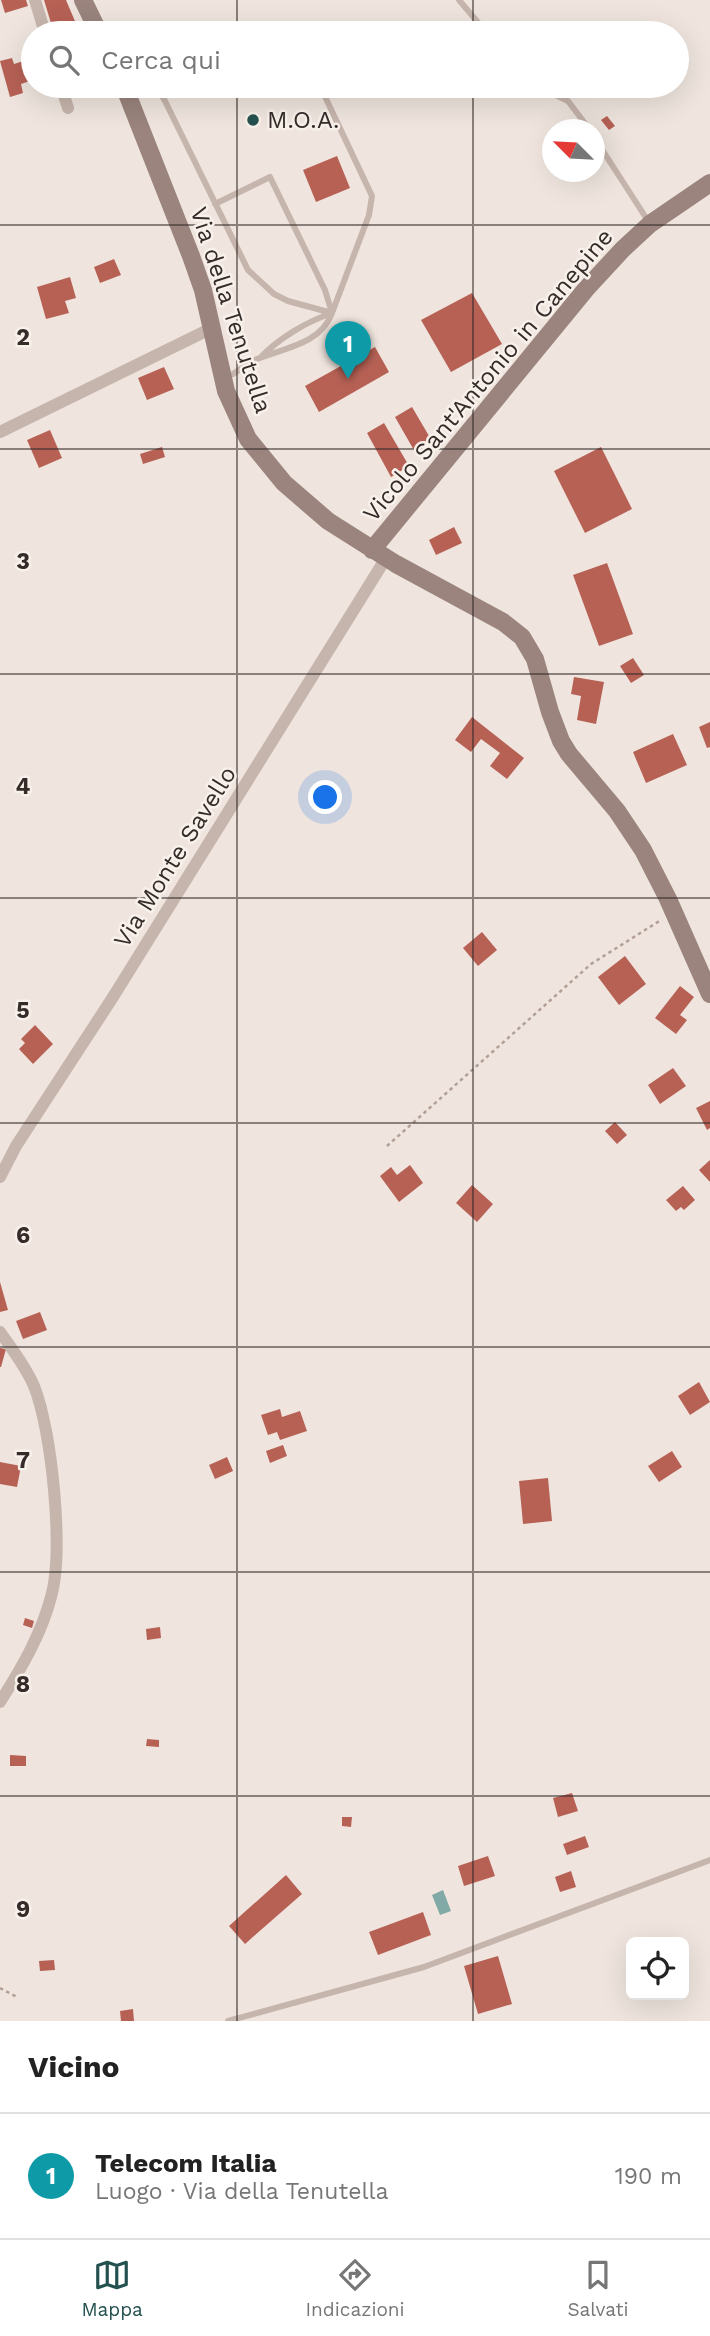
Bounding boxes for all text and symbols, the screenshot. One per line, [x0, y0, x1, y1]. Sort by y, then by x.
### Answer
search box [21, 21, 689, 98]
icon: search [45, 41, 83, 79]
text: Cerca qui [101, 45, 221, 75]
place label: M.O.A. [267, 106, 339, 134]
marker: M.O.A. [245, 112, 261, 128]
north arrow [542, 119, 605, 182]
street label: Via della Tenutella [184, 204, 278, 416]
street label: Vicolo Sant'Antonio in Canepine [357, 223, 619, 527]
pin: 1 [325, 321, 371, 379]
text: 2 [16, 324, 30, 351]
text: 3 [16, 548, 30, 575]
street label: Via Monte Savello [108, 761, 242, 953]
text: 4 [16, 773, 31, 800]
your location [308, 780, 342, 814]
text: 5 [16, 997, 30, 1024]
text: 6 [16, 1222, 30, 1249]
text: 7 [16, 1447, 30, 1474]
text: 8 [16, 1671, 30, 1698]
text: 9 [16, 1896, 30, 1923]
map controls [626, 1937, 689, 2000]
button: locate [626, 1937, 689, 2000]
text: Vicino [28, 2049, 120, 2084]
text: Telecom Italia [95, 2148, 276, 2178]
text: 1 [46, 2163, 56, 2190]
text: 190 m [615, 2163, 682, 2190]
text: Luogo · Via della Tenutella [95, 2178, 389, 2205]
tab: Mappa [81, 2256, 143, 2321]
tab: Indicazioni [306, 2256, 405, 2321]
tab: Salvati [567, 2256, 629, 2321]

